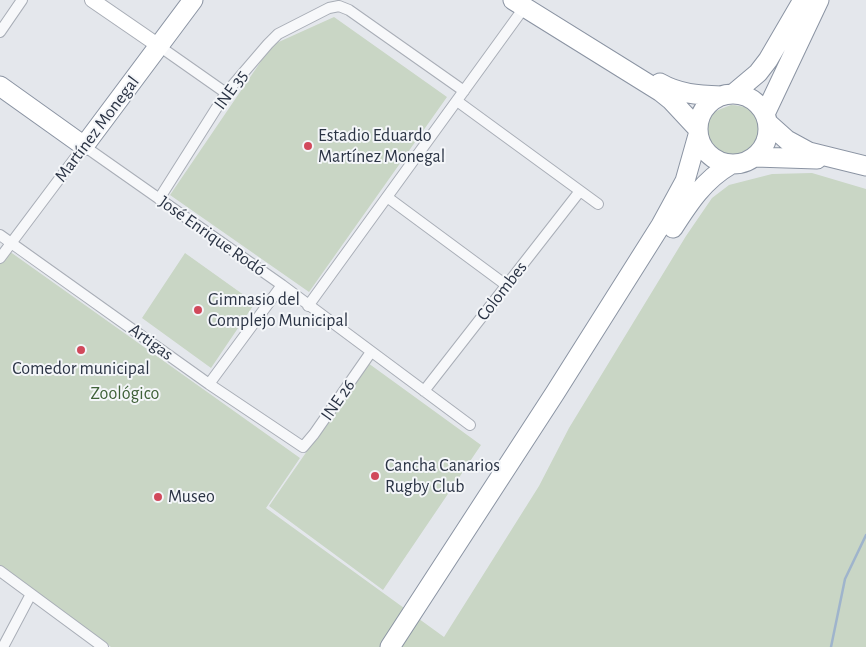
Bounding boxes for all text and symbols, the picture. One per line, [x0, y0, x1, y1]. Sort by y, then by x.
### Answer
street label: INE 35 [209, 66, 253, 114]
street label: Martínez Monegal [50, 72, 144, 186]
place label: Estadio Eduardo Martínez Monegal [318, 125, 445, 168]
marker: Estadio Eduardo Martínez Monegal [302, 140, 314, 152]
street label: José Enrique Rodó [154, 191, 270, 281]
street label: Colombes [472, 257, 532, 325]
place label: Gimnasio del Complejo Municipal [208, 289, 348, 332]
marker: Gimnasio del Complejo Municipal [192, 304, 204, 316]
street label: Artigas [125, 319, 177, 365]
marker: Comedor municipal [75, 344, 87, 356]
place label: Comedor municipal [12, 358, 150, 380]
street label: INE 26 [316, 375, 360, 425]
park label: Zoológico [91, 383, 159, 405]
place label: Cancha Canarios Rugby Club [385, 455, 500, 498]
marker: Cancha Canarios Rugby Club [369, 470, 381, 482]
place label: Museo [168, 486, 215, 508]
marker: Museo [152, 491, 164, 503]

